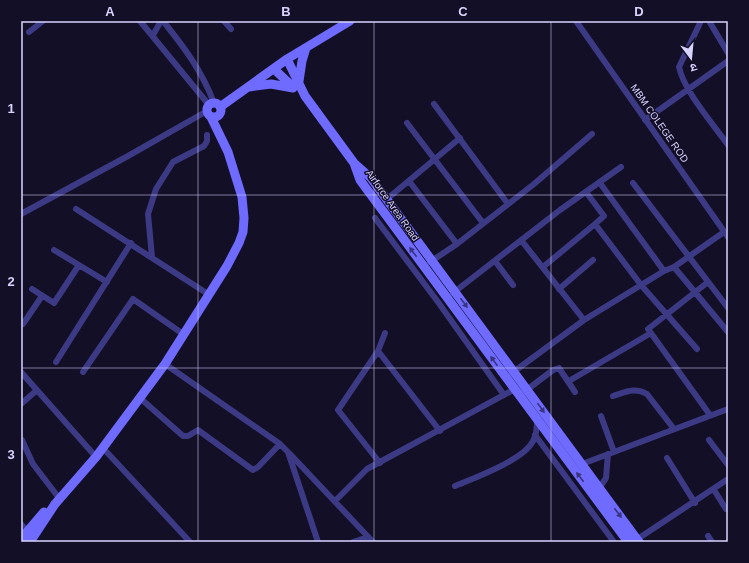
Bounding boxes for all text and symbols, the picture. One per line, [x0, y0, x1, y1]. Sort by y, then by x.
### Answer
text: A [105, 4, 115, 19]
text: B [281, 4, 291, 19]
text: C [458, 4, 468, 19]
text: D [634, 4, 644, 19]
north arrow [671, 38, 711, 78]
text: उ [688, 61, 699, 74]
street label: MBM COLEGE ROD [628, 82, 691, 164]
text: 1 [7, 101, 15, 116]
street label: Airforce Area Road [364, 168, 421, 243]
one-way arrow [409, 246, 417, 257]
text: 2 [7, 274, 15, 289]
one-way arrow [460, 298, 468, 309]
one-way arrow [490, 356, 498, 366]
one-way arrow [537, 403, 545, 414]
text: 3 [7, 447, 15, 462]
one-way arrow [576, 472, 584, 482]
one-way arrow [613, 508, 622, 519]

